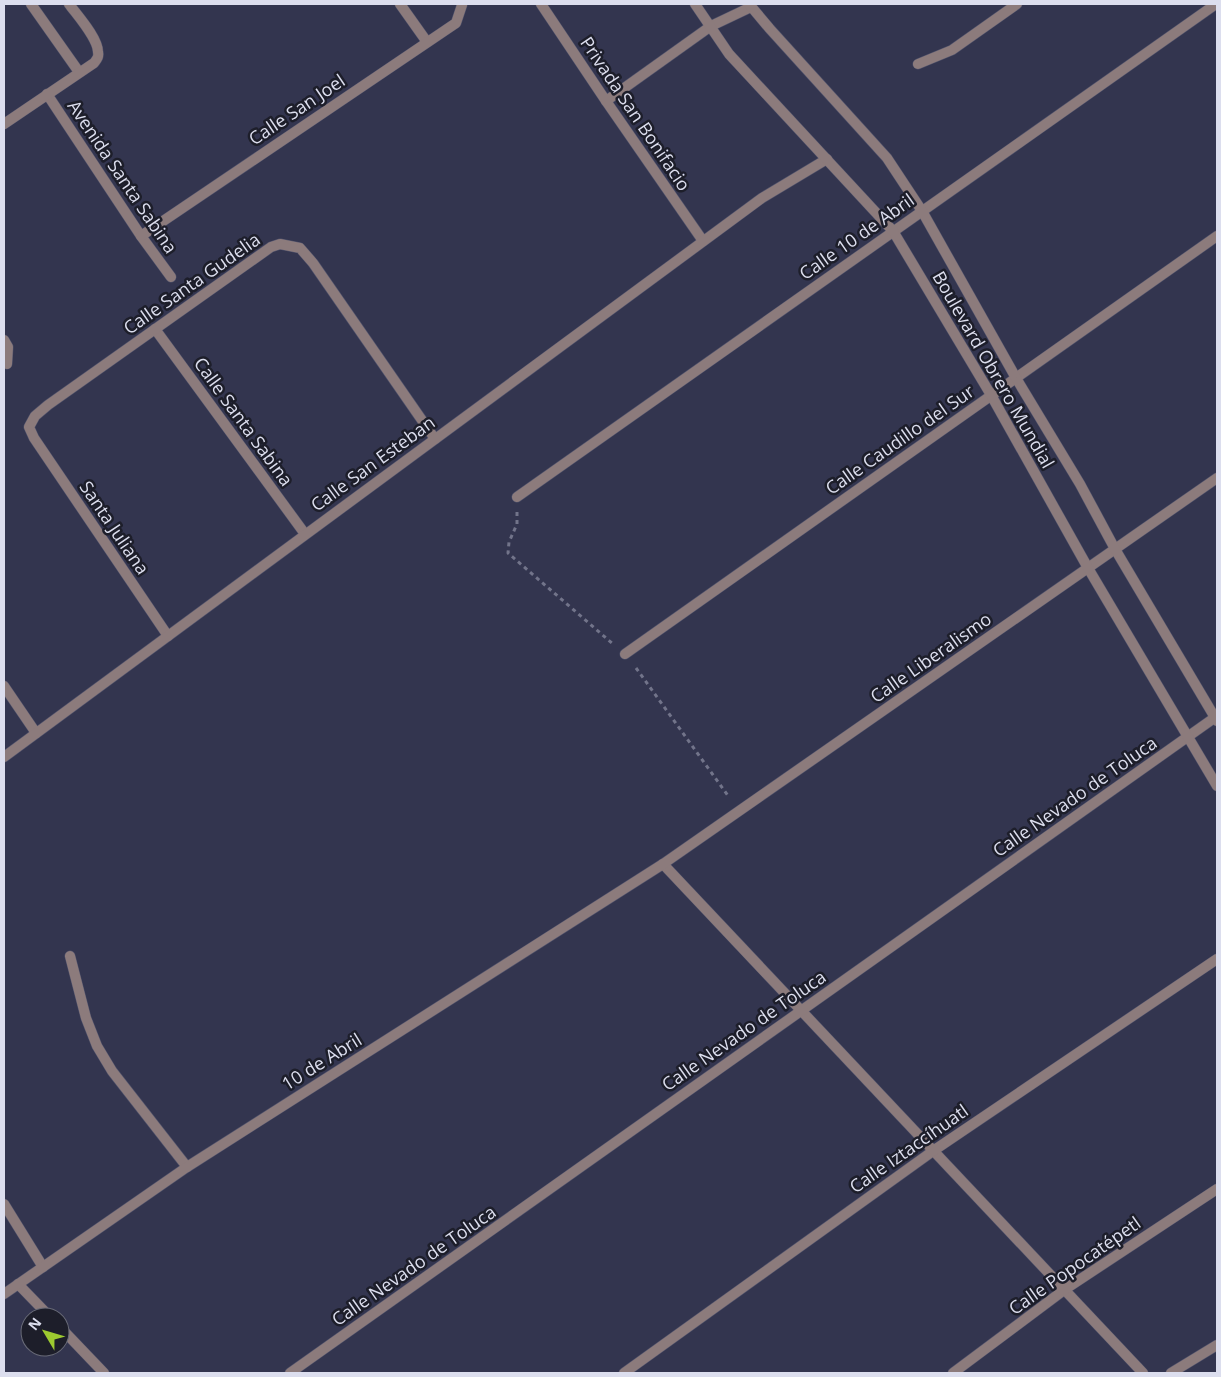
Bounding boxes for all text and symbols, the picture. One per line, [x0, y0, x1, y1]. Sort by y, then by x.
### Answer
street label: Privada San Bonifacio [575, 32, 696, 195]
street label: Calle San Joel [244, 68, 349, 150]
street label: Avenida Santa Sabina [62, 95, 183, 258]
street label: Calle 10 de Abril [794, 188, 919, 285]
street label: Calle Santa Gudelia [118, 227, 264, 339]
street label: Boulevard Obrero Mundial [927, 267, 1060, 472]
street label: Calle Santa Sabina [189, 352, 299, 491]
street label: Calle Caudillo del Sur [820, 378, 979, 500]
street label: Calle San Esteban [306, 410, 439, 516]
street label: Santa Juliana [75, 476, 155, 579]
street label: Calle Liberalismo [865, 606, 996, 708]
street label: Calle Nevado de Toluca [988, 730, 1161, 862]
street label: Calle Nevado de Toluca [657, 964, 830, 1096]
street label: 10 de Abril [277, 1027, 366, 1095]
street label: Calle Iztaccíhuatl [844, 1098, 973, 1198]
street label: Calle Nevado de Toluca [327, 1199, 500, 1331]
street label: Calle Popocatépetl [1004, 1211, 1145, 1320]
north arrow [20, 1307, 70, 1357]
text: N [23, 1313, 45, 1334]

